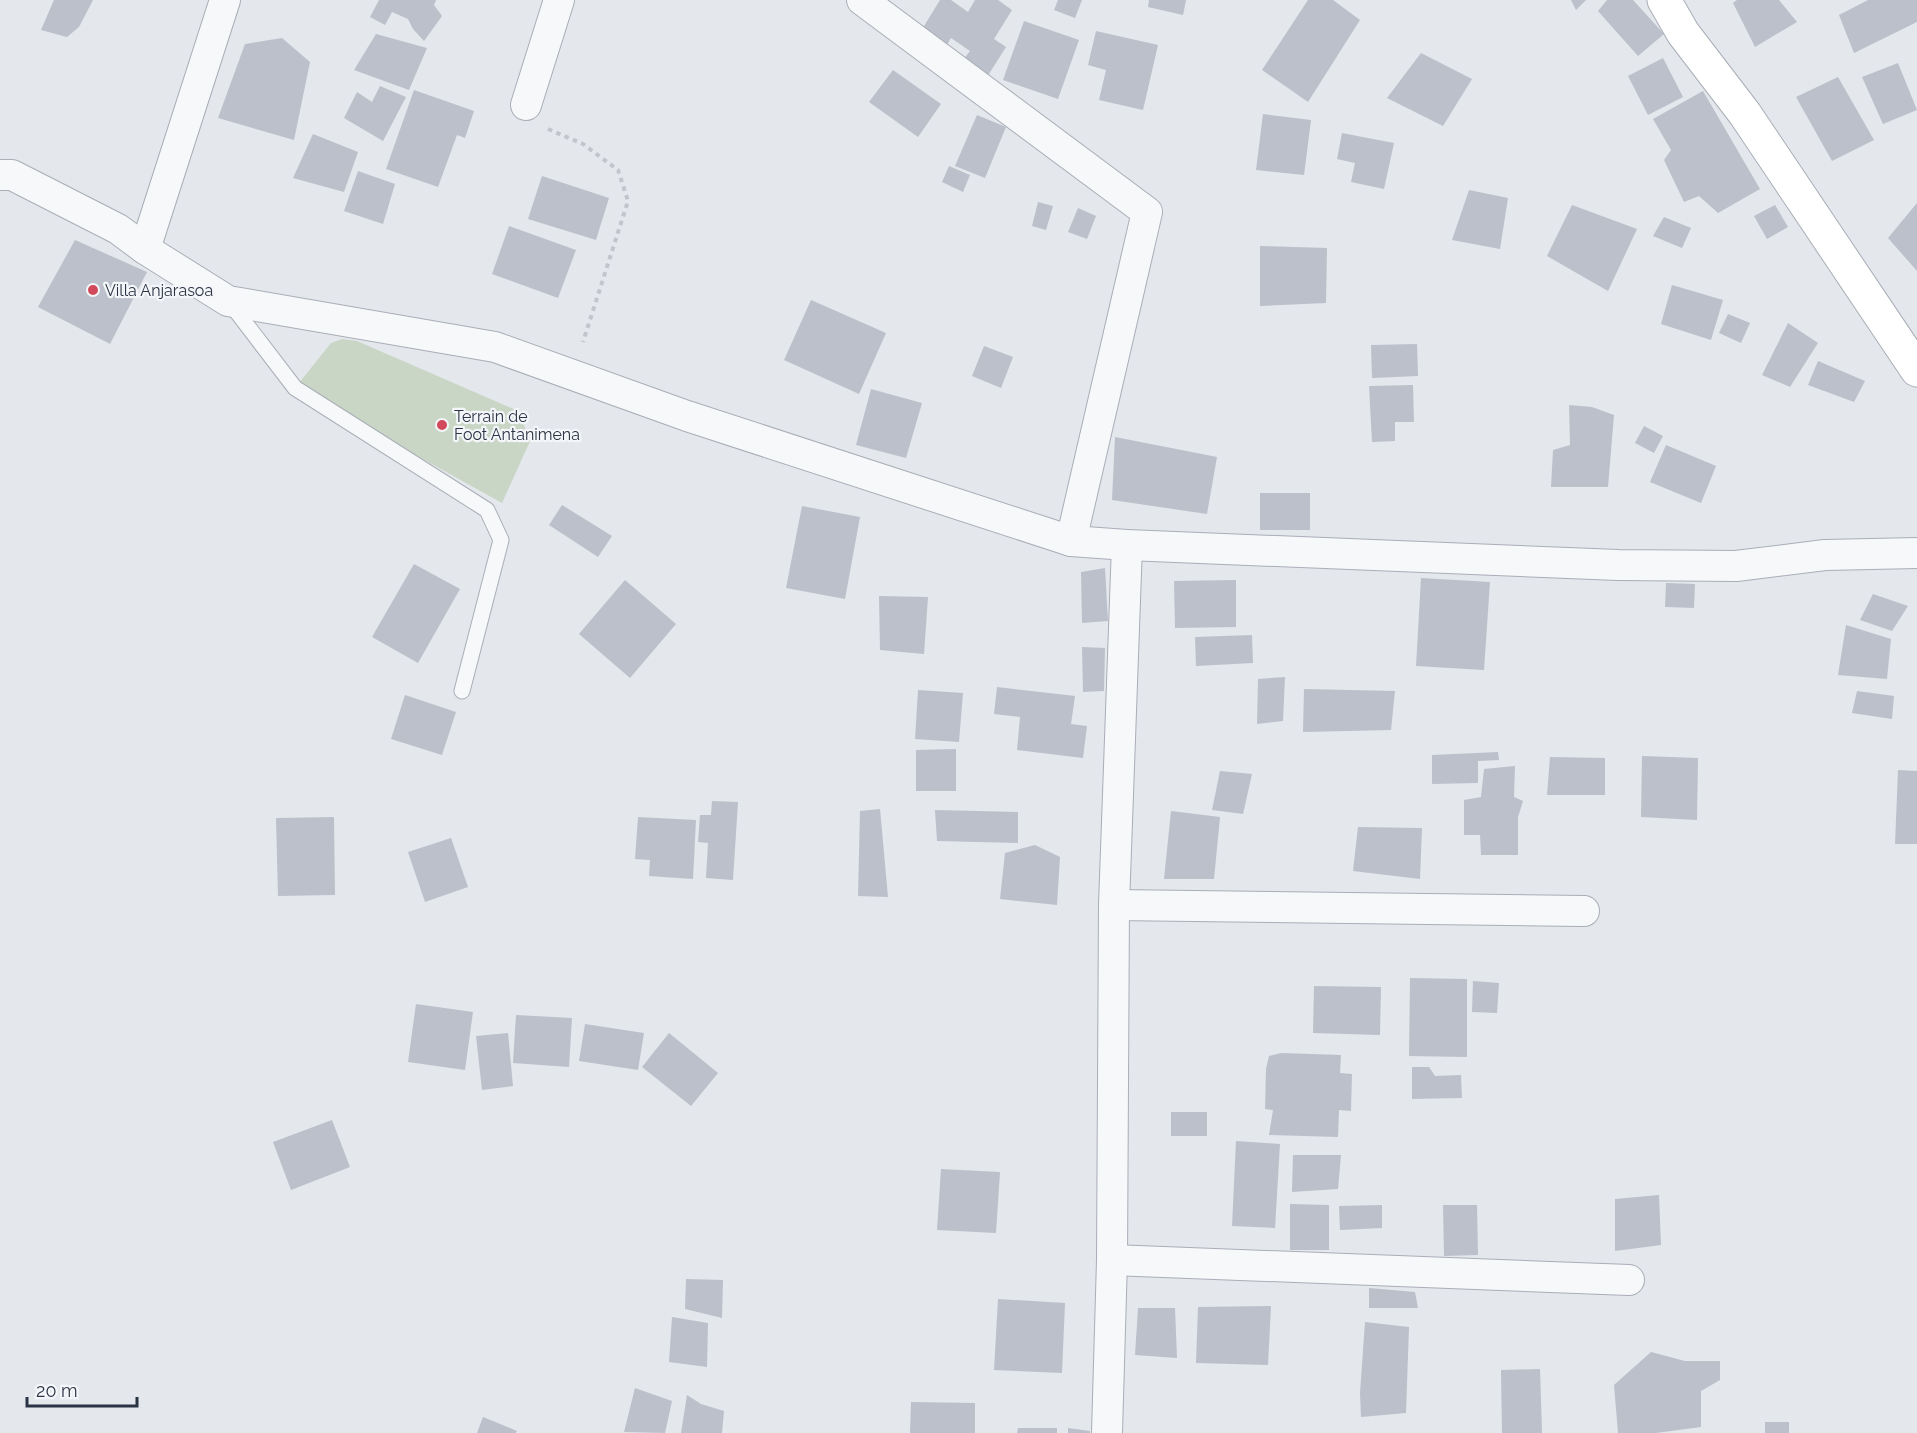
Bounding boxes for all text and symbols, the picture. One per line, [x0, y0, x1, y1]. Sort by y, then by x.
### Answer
place label: Villa Anjarasoa [105, 281, 213, 300]
marker: Villa Anjarasoa [86, 283, 100, 297]
place label: Terrain de Foot Antanimena [454, 407, 580, 444]
marker: Terrain de Foot Antanimena [435, 418, 449, 432]
scale bar [27, 1370, 136, 1408]
text: 20 m [36, 1380, 78, 1401]

